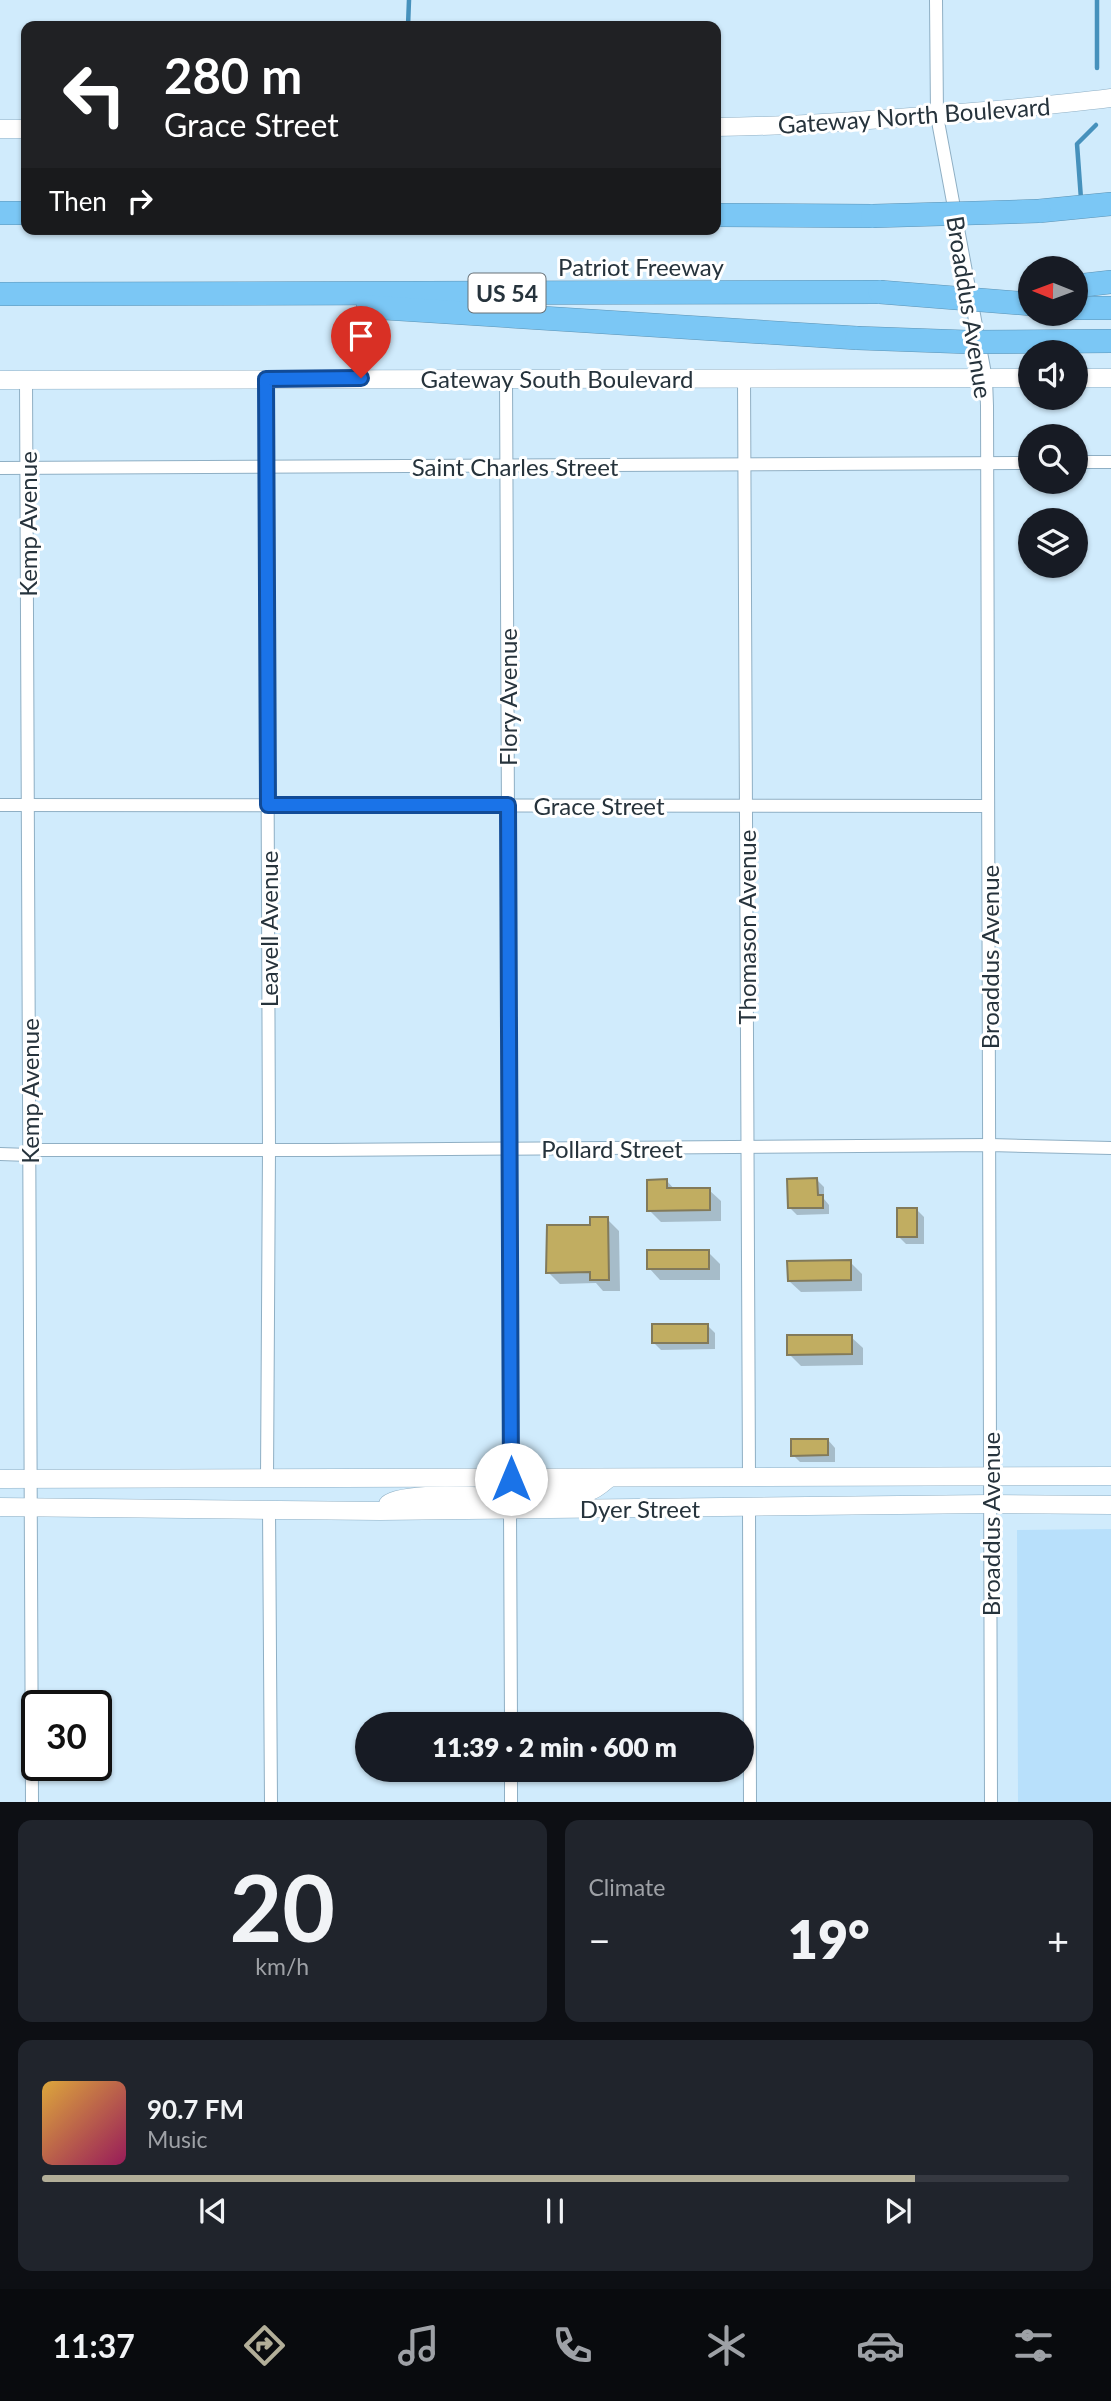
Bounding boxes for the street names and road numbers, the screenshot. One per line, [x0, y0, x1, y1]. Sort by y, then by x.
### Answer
street label: Gateway North Boulevard [777, 91, 1051, 139]
street label: Broaddus Avenue [941, 214, 999, 400]
street label: Patriot Freeway [558, 252, 725, 281]
road number: US 54 [468, 274, 546, 312]
street label: Gateway South Boulevard [421, 364, 693, 393]
street label: Kemp Avenue [13, 451, 42, 597]
street label: Saint Charles Street [412, 452, 619, 481]
street label: Flory Avenue [493, 628, 522, 766]
street label: Grace Street [533, 791, 665, 820]
street label: Thomason Avenue [732, 830, 761, 1024]
street label: Leavell Avenue [254, 851, 283, 1007]
street label: Broaddus Avenue [975, 865, 1004, 1049]
street label: Kemp Avenue [15, 1018, 44, 1164]
street label: Pollard Street [541, 1134, 683, 1163]
street label: Broaddus Avenue [976, 1432, 1005, 1616]
street label: Dyer Street [580, 1494, 701, 1523]

